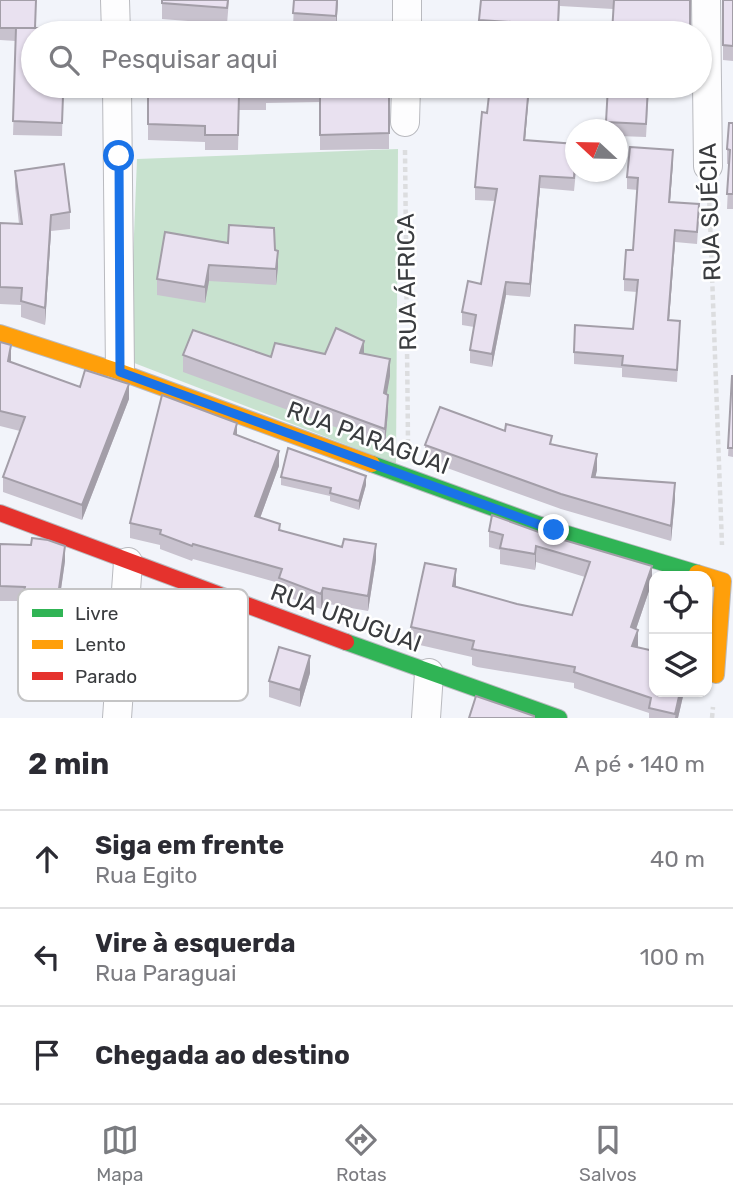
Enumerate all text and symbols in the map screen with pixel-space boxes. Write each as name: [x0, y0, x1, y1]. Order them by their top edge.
search box: [21, 21, 712, 98]
icon: search: [45, 41, 83, 79]
text: Pesquisar aqui: [101, 44, 278, 75]
north arrow: [565, 119, 628, 182]
route start: [103, 140, 134, 171]
street label: RUA SUÉCIA: [694, 142, 726, 282]
street label: RUA ÁFRICA: [392, 213, 422, 351]
street label: RUA PARAGUAI: [283, 396, 453, 480]
route end: [538, 514, 569, 545]
map controls: [649, 571, 712, 697]
button: locate: [649, 571, 712, 634]
street label: RUA URUGUAI: [267, 578, 425, 658]
legend: [18, 589, 248, 701]
text: Livre: [75, 602, 119, 625]
text: Lento: [75, 633, 126, 656]
button: layers: [649, 634, 712, 697]
text: Parado: [75, 665, 137, 688]
text: 2 min: [28, 746, 109, 782]
text: A pé · 140 m: [574, 750, 705, 778]
text: Siga em frente: [95, 830, 284, 861]
icon: ahead: [28, 840, 66, 878]
text: 40 m: [650, 845, 705, 873]
text: Rua Egito: [95, 861, 198, 889]
text: Vire à esquerda: [95, 928, 296, 959]
icon: left: [28, 938, 66, 976]
text: 100 m: [640, 943, 705, 971]
text: Rua Paraguai: [95, 959, 237, 987]
icon: arrive: [28, 1036, 66, 1074]
text: Chegada ao destino: [95, 1040, 350, 1071]
tab: Mapa: [96, 1121, 144, 1186]
tab: Rotas: [336, 1121, 387, 1186]
tab: Salvos: [579, 1121, 637, 1186]

